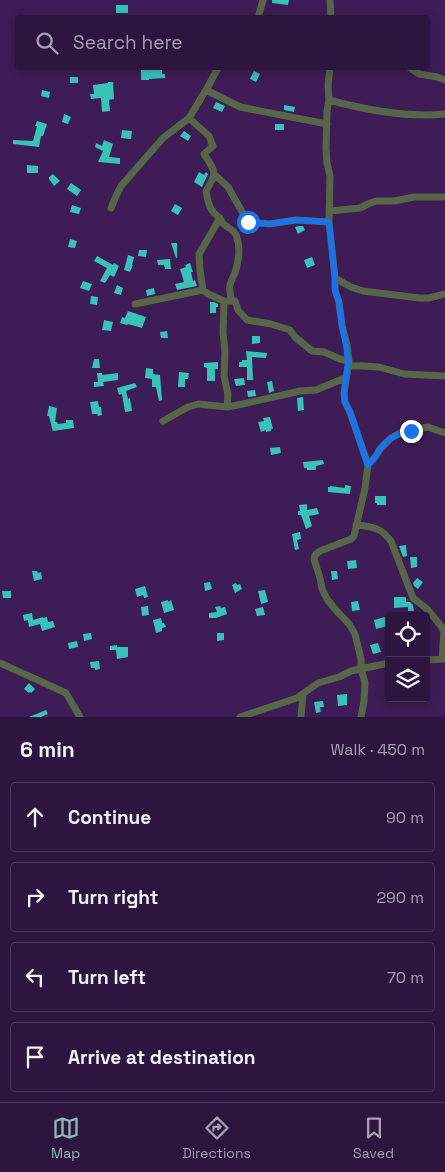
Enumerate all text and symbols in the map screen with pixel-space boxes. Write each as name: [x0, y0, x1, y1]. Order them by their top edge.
search box: [15, 15, 430, 70]
icon: search: [33, 29, 61, 57]
text: Search here: [73, 30, 183, 55]
route start: [237, 211, 260, 234]
route end: [400, 420, 423, 443]
map controls: [385, 612, 430, 702]
button: locate: [385, 612, 430, 657]
button: layers: [385, 657, 430, 702]
text: 6 min: [20, 736, 75, 763]
text: Walk · 450 m: [331, 739, 425, 760]
icon: ahead: [21, 803, 49, 831]
text: Continue: [68, 805, 151, 830]
text: 90 m: [386, 807, 424, 828]
icon: right: [21, 883, 49, 911]
text: Turn right: [68, 885, 158, 910]
text: 290 m: [376, 887, 424, 908]
icon: left: [21, 963, 49, 991]
text: Turn left: [68, 965, 146, 990]
text: 70 m: [387, 967, 424, 988]
icon: arrive: [21, 1043, 49, 1071]
text: Arrive at destination: [68, 1045, 256, 1070]
tab: Map: [51, 1114, 80, 1162]
tab: Directions: [182, 1114, 251, 1162]
tab: Saved: [353, 1114, 394, 1162]

